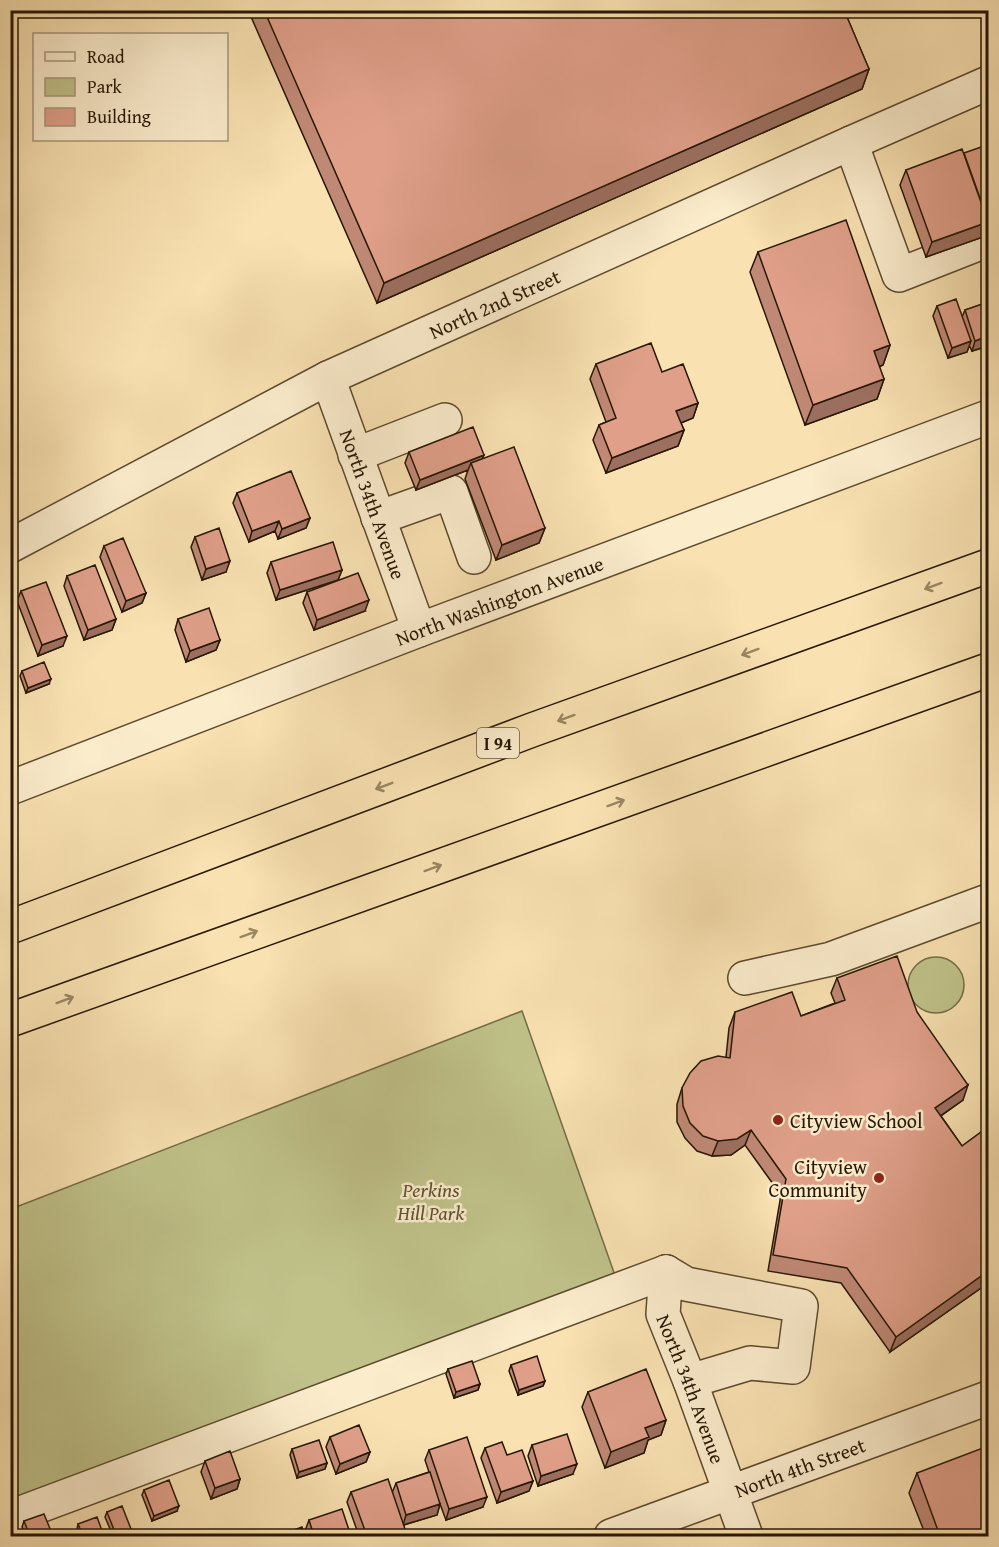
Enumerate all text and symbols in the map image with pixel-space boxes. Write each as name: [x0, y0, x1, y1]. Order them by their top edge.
legend: [33, 33, 228, 141]
text: Road: [87, 43, 125, 70]
text: Park: [87, 73, 123, 100]
text: Building: [87, 103, 151, 130]
street label: North 2nd Street: [424, 261, 565, 345]
street label: North 34th Avenue: [333, 425, 414, 583]
street label: North Washington Avenue: [391, 548, 607, 652]
one-way arrow: [925, 581, 943, 592]
one-way arrow: [741, 647, 760, 658]
one-way arrow: [557, 713, 576, 724]
road number: I 94: [477, 728, 519, 758]
one-way arrow: [375, 781, 393, 792]
one-way arrow: [606, 796, 625, 807]
one-way arrow: [423, 862, 441, 873]
one-way arrow: [239, 927, 258, 938]
one-way arrow: [56, 994, 74, 1005]
place label: Cityview School: [790, 1106, 923, 1135]
marker: Cityview School: [771, 1113, 785, 1127]
place label: Cityview Community: [769, 1152, 868, 1204]
marker: Cityview Community: [872, 1171, 886, 1185]
park label: Perkins Hill Park: [397, 1175, 465, 1227]
street label: North 34th Avenue: [650, 1310, 733, 1467]
street label: North 4th Street: [730, 1430, 869, 1504]

